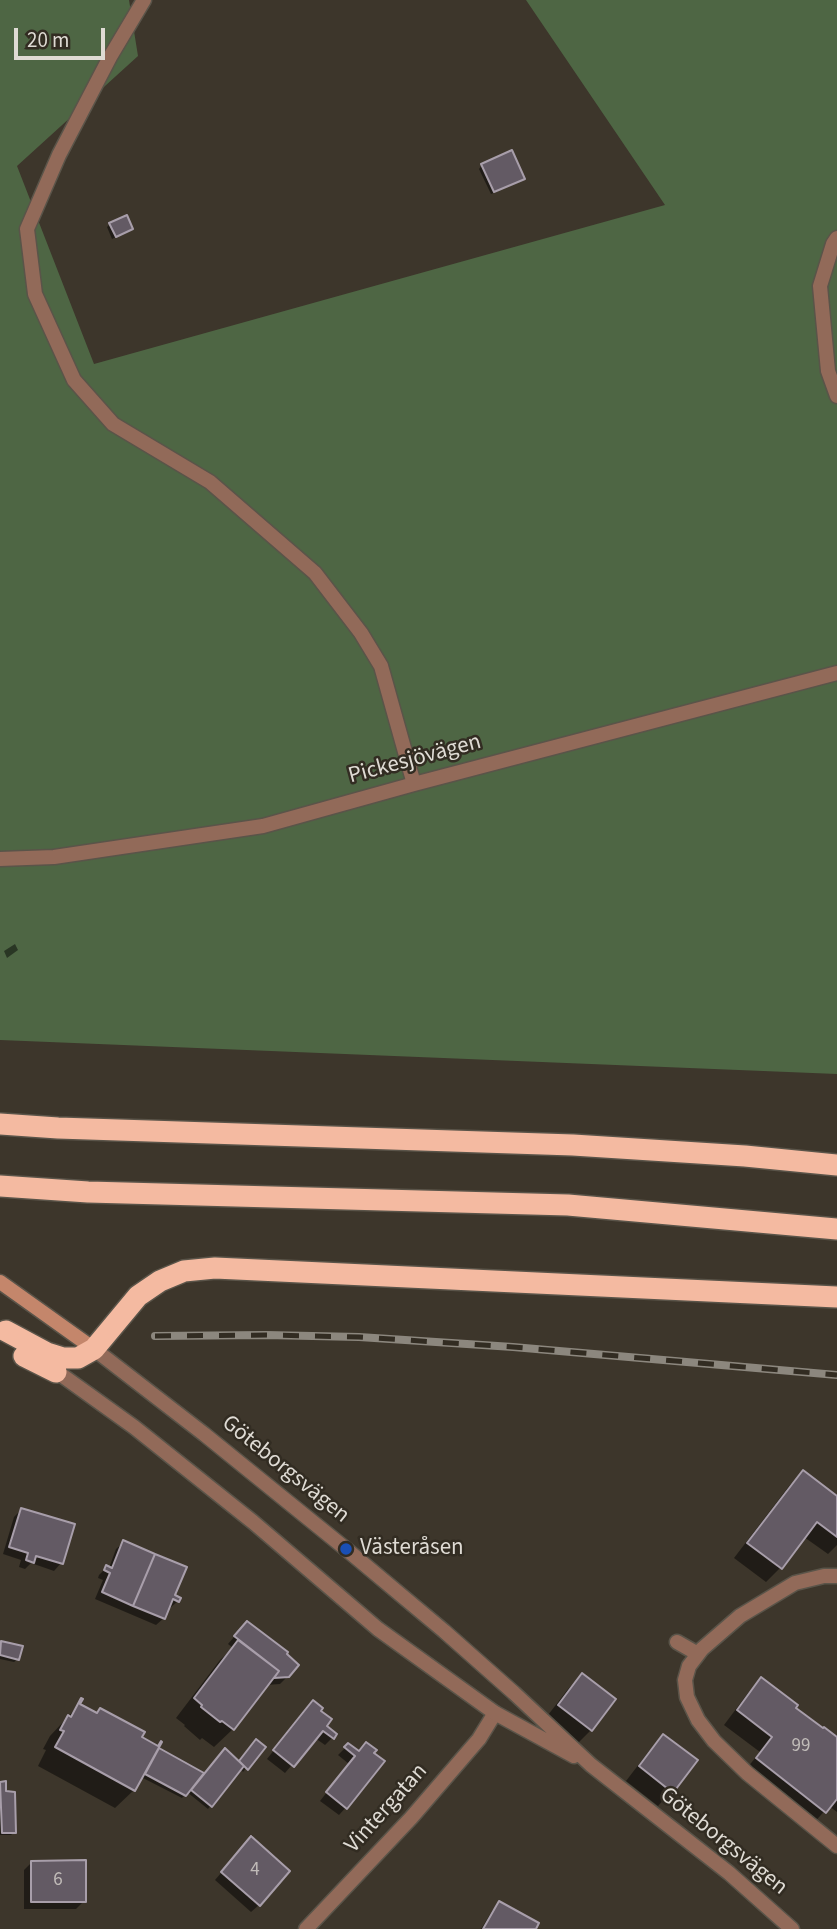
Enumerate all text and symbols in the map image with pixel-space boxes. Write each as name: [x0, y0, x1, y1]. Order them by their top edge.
scale bar: [18, 14, 108, 58]
text: 20 m: [27, 25, 69, 55]
street label: Pickesjövägen: [346, 729, 484, 791]
street label: Göteborgsvägen: [216, 1410, 354, 1530]
place label: Västeråsen: [360, 1535, 464, 1563]
marker: Västeråsen: [338, 1541, 354, 1557]
house number: 99: [792, 1736, 810, 1758]
street label: Vintergatan: [340, 1759, 434, 1859]
street label: Göteborgsvägen: [654, 1782, 792, 1902]
house number: 4: [250, 1860, 260, 1882]
house number: 6: [53, 1870, 63, 1892]

